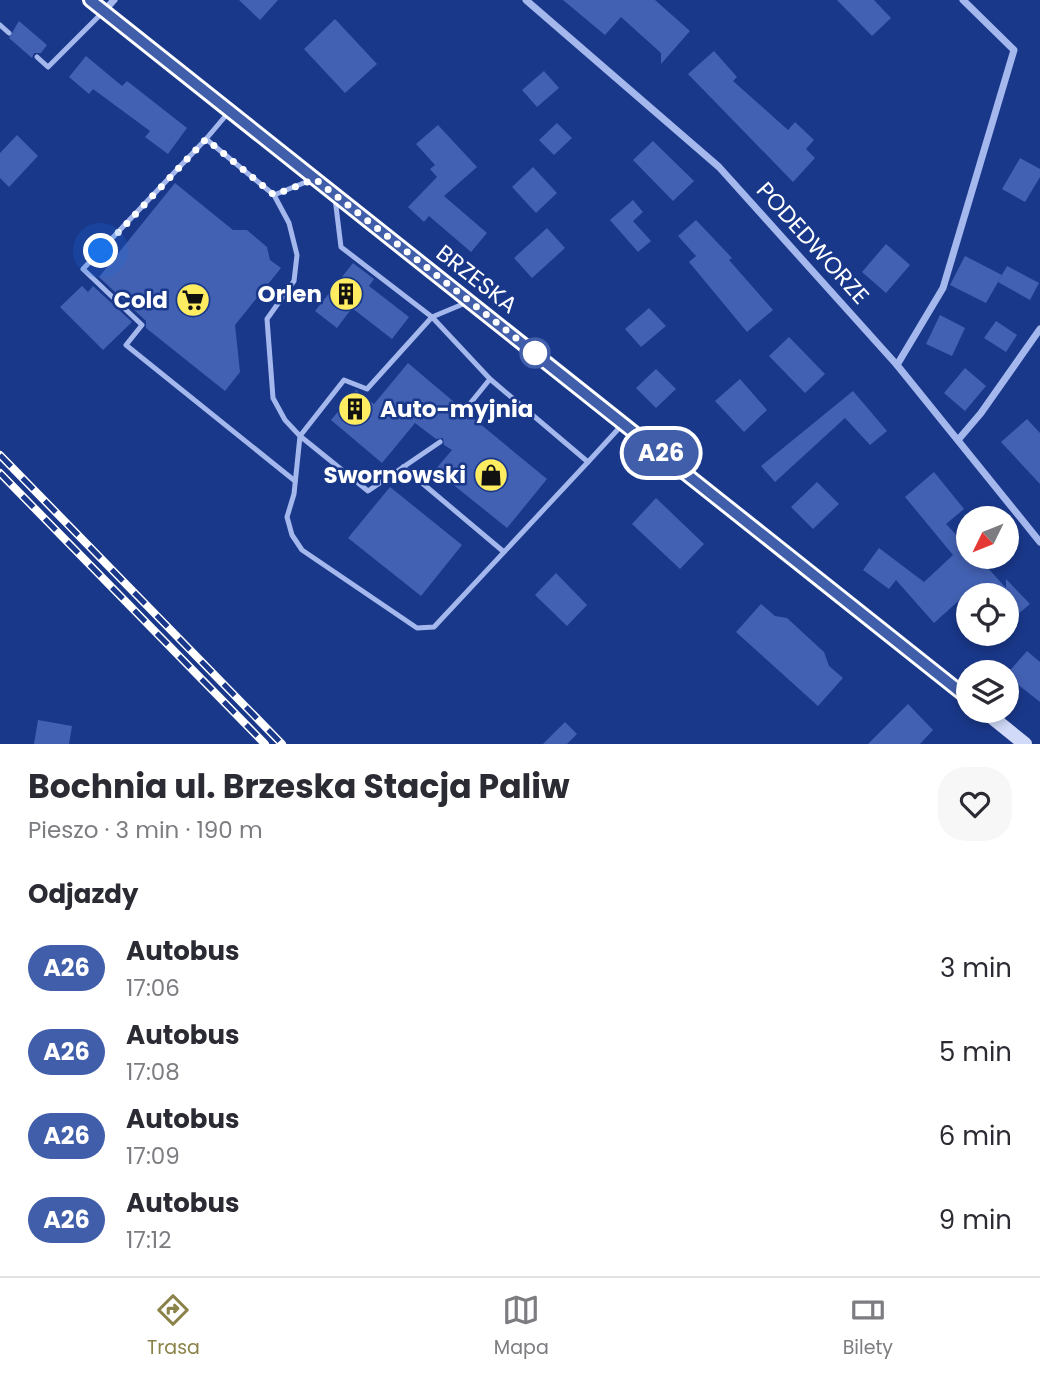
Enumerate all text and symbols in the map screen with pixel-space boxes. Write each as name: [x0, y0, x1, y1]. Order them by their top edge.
street label: PODEDWORZE: [749, 175, 877, 311]
your location: [83, 233, 118, 268]
street label: BRZESKA: [430, 237, 524, 321]
building icon: Orlen: [327, 275, 365, 313]
place label: Orlen: [258, 278, 322, 310]
supermarket icon: Cold: [174, 281, 212, 319]
place label: Cold: [113, 284, 168, 316]
unlabelled marker: [520, 338, 550, 368]
building icon: Auto-myjnia: [336, 390, 374, 428]
place label: Auto-myjnia: [380, 393, 533, 425]
line badge: A26: [621, 430, 701, 476]
text: A26: [638, 436, 684, 469]
shop icon: Swornowski: [472, 456, 510, 494]
place label: Swornowski: [324, 459, 466, 491]
north arrow: [956, 506, 1018, 569]
map controls: [956, 506, 1019, 723]
button: locate: [956, 583, 1019, 646]
button: layers: [956, 660, 1019, 723]
text: Bochnia ul. Brzeska Stacja Paliw: [28, 763, 570, 810]
button: heart: [938, 767, 1012, 841]
text: Pieszo · 3 min · 190 m: [28, 814, 263, 846]
text: Odjazdy: [28, 876, 138, 912]
text: Autobus: [126, 933, 240, 969]
text: 3 min: [940, 950, 1012, 986]
text: A26: [43, 951, 90, 984]
text: 17:06: [126, 972, 180, 1004]
text: Autobus: [126, 1017, 240, 1053]
text: 5 min: [939, 1034, 1012, 1070]
text: A26: [43, 1035, 90, 1068]
text: 17:08: [126, 1056, 180, 1088]
text: Autobus: [126, 1101, 240, 1137]
text: 6 min: [939, 1118, 1012, 1154]
text: A26: [43, 1119, 90, 1152]
text: 17:09: [126, 1140, 180, 1172]
text: Autobus: [126, 1185, 240, 1221]
text: 9 min: [939, 1202, 1012, 1238]
text: A26: [43, 1203, 90, 1236]
text: 17:12: [126, 1224, 171, 1256]
tab: Trasa: [147, 1291, 200, 1362]
tab: Mapa: [494, 1291, 549, 1362]
tab: Bilety: [843, 1291, 893, 1362]

